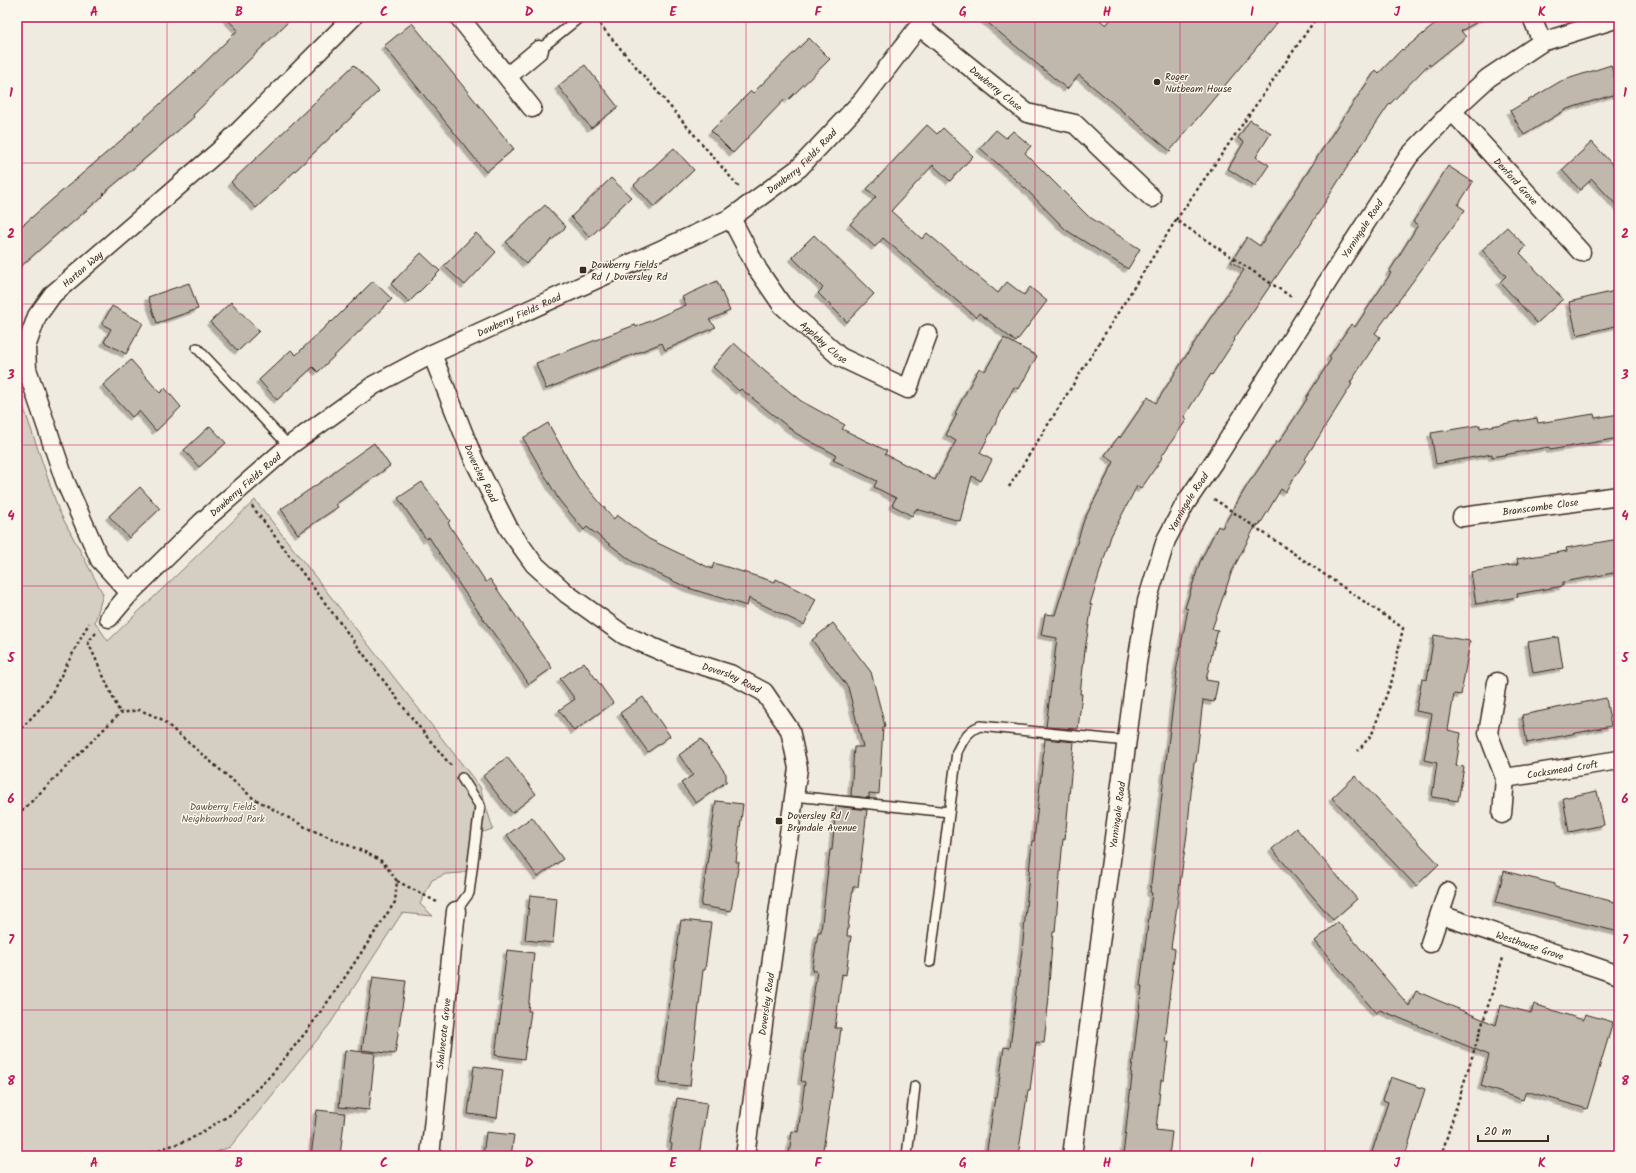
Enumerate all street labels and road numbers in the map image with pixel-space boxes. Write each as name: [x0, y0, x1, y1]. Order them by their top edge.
street label: Dawberry Close: [965, 62, 1026, 116]
street label: Dawberry Fields Road: [763, 125, 842, 198]
street label: Denford Grove: [1489, 154, 1542, 210]
street label: Yarningale Road: [1338, 196, 1388, 262]
street label: Harton Way: [59, 247, 107, 292]
street label: Dawberry Fields Road: [474, 289, 565, 342]
street label: Appleby Close: [796, 318, 850, 368]
street label: Doversley Road: [460, 442, 502, 506]
street label: Dawberry Fields Road: [206, 449, 286, 521]
street label: Yarningale Road: [1165, 469, 1214, 535]
street label: Branscombe Close: [1501, 494, 1580, 521]
street label: Doversley Road: [700, 659, 764, 698]
street label: Cocksmead Croft: [1526, 756, 1599, 783]
street label: Yarningale Road: [1106, 780, 1130, 850]
street label: Westhouse Grove: [1494, 927, 1566, 965]
street label: Doversley Road: [755, 971, 779, 1036]
street label: Shalnecote Grove: [432, 997, 456, 1070]

